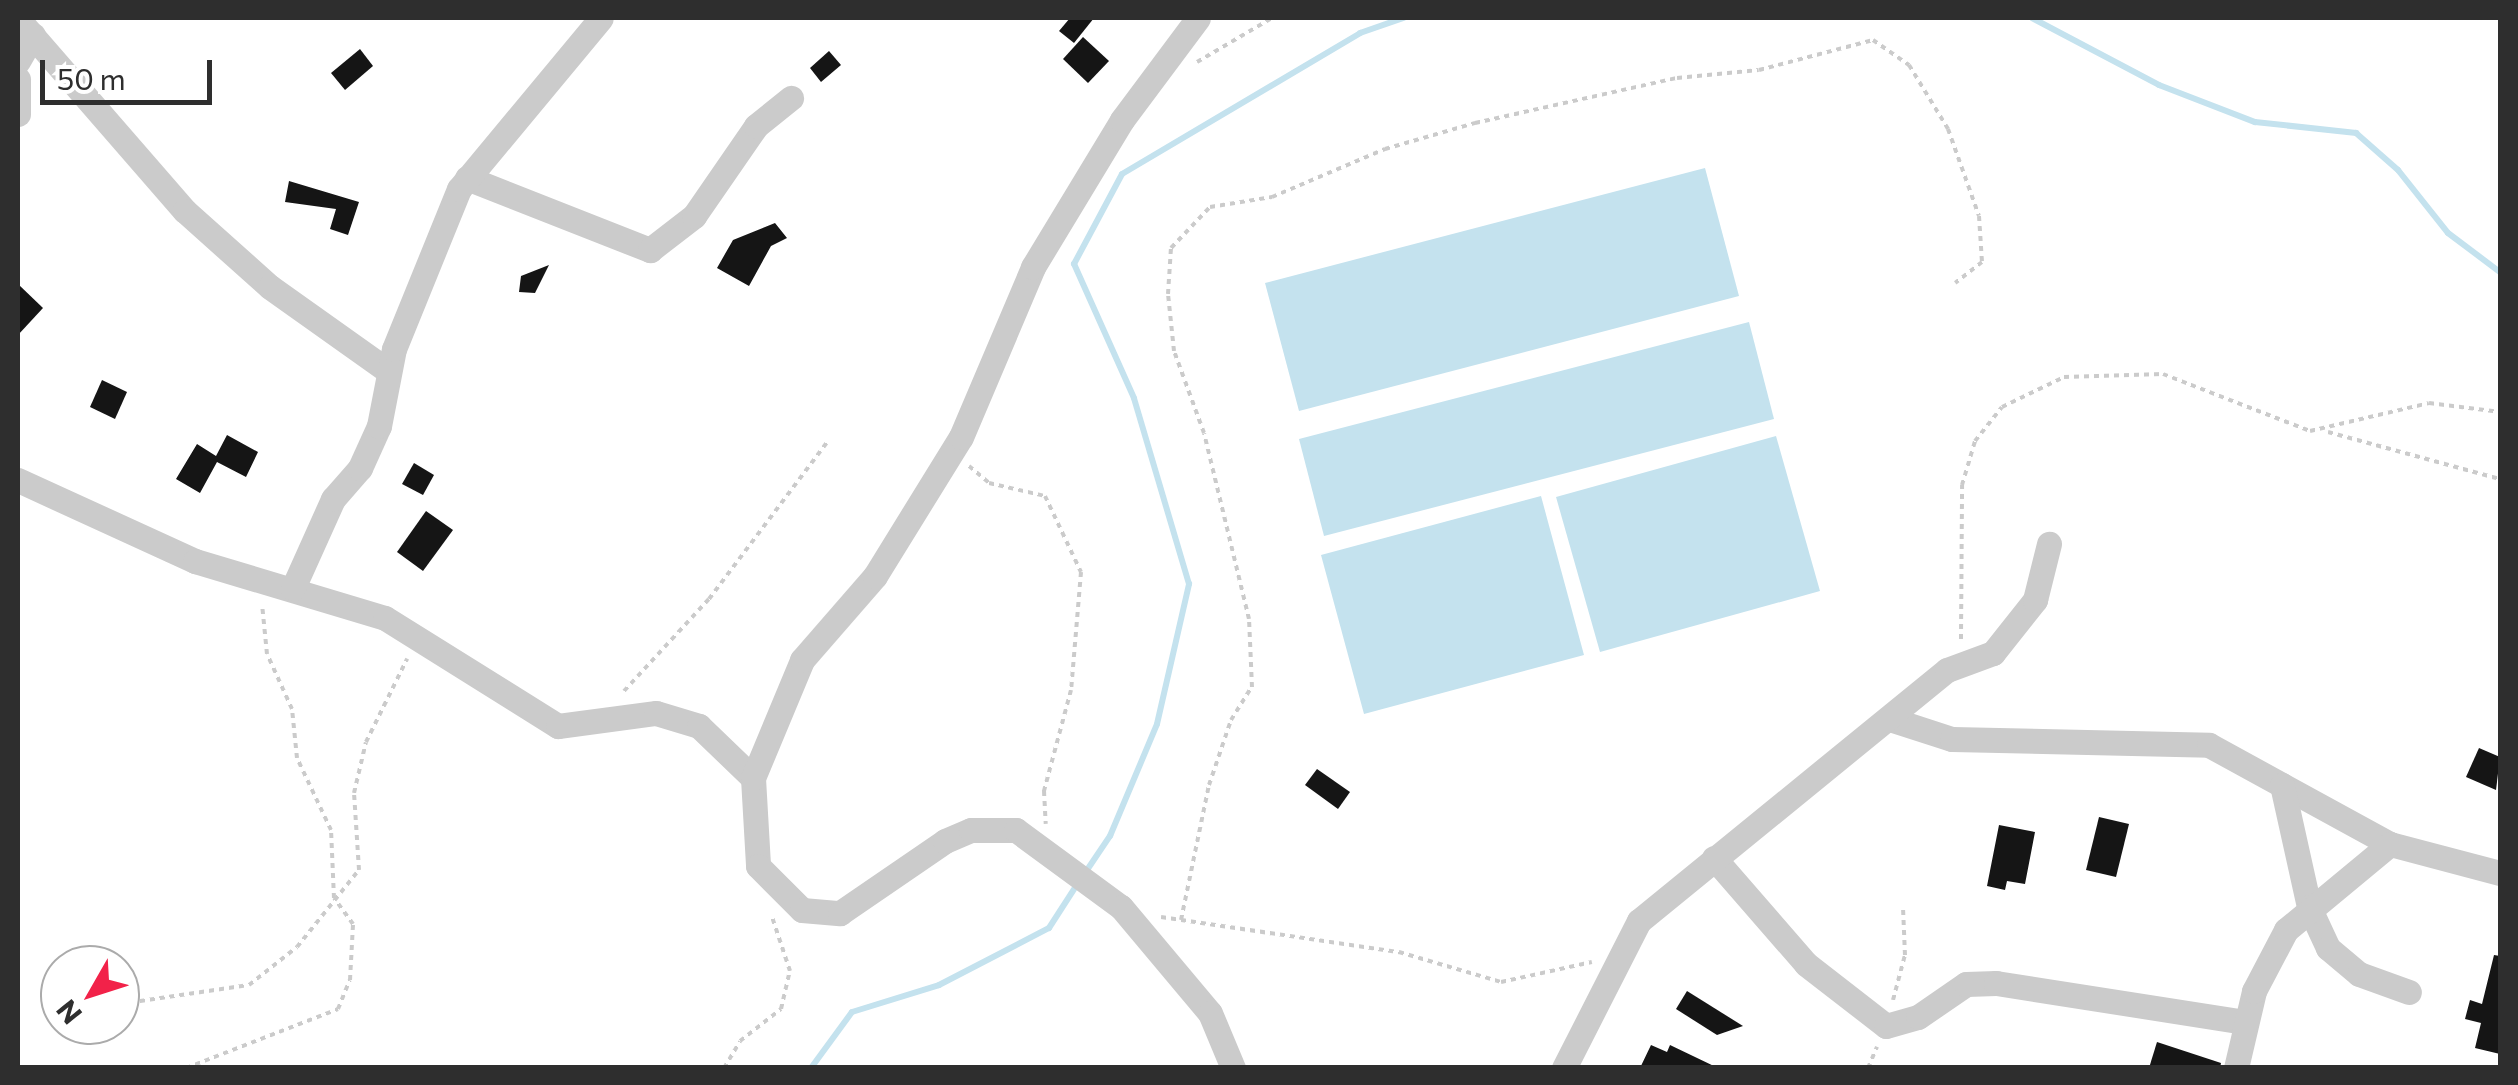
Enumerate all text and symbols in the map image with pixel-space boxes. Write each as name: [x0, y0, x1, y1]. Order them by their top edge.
scale bar: [45, 40, 218, 102]
text: 50 m: [57, 59, 126, 96]
north arrow: [40, 945, 140, 1045]
text: N: [48, 994, 88, 1031]

